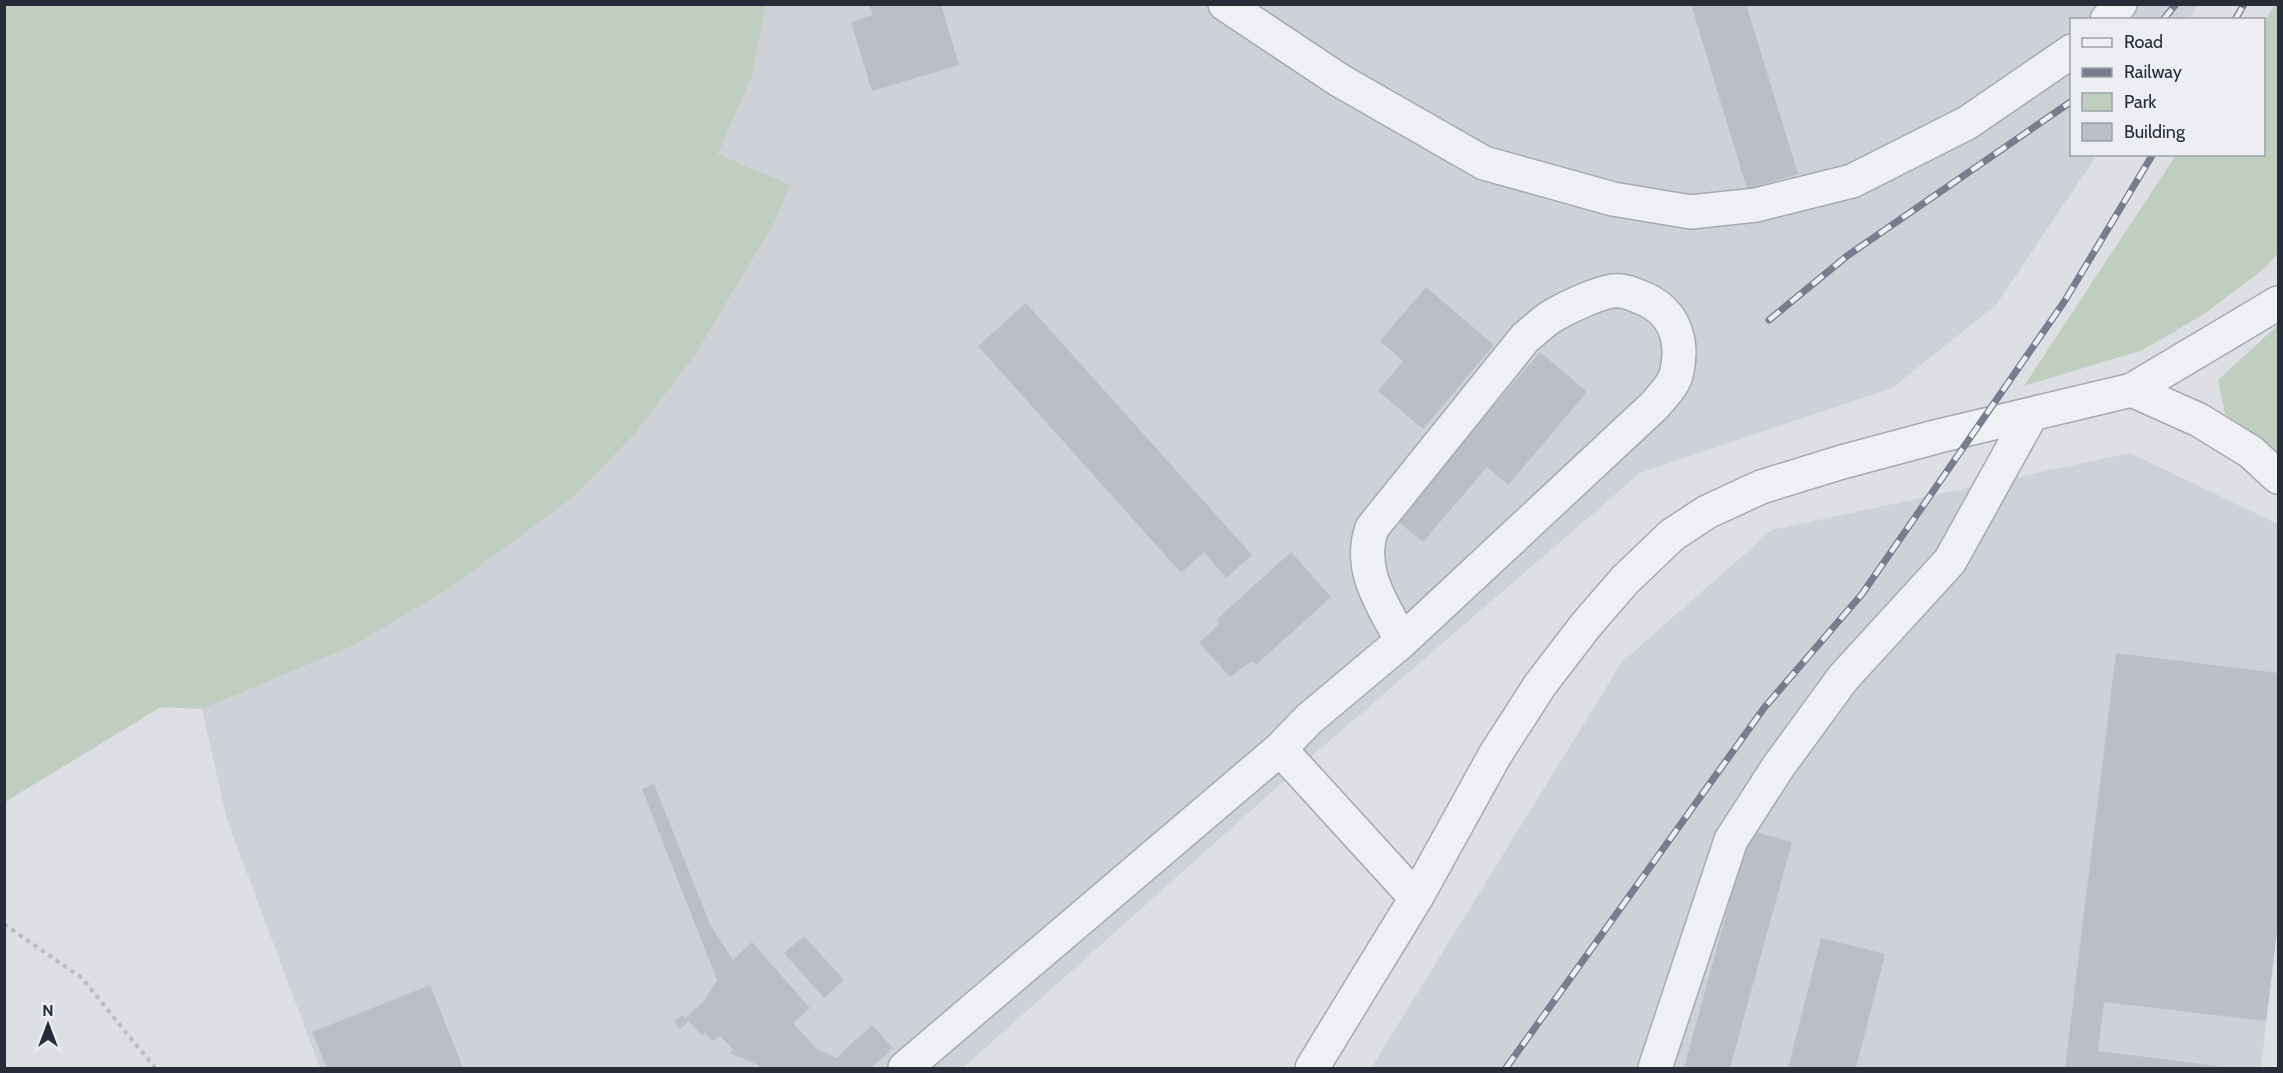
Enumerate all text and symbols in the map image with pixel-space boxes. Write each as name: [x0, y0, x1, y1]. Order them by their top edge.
legend: [2070, 18, 2265, 156]
text: Road: [2124, 31, 2163, 53]
text: Railway: [2124, 61, 2182, 83]
text: Park: [2124, 91, 2157, 113]
text: Building: [2124, 121, 2186, 143]
north arrow: [18, 995, 78, 1055]
text: N: [42, 1001, 54, 1020]

